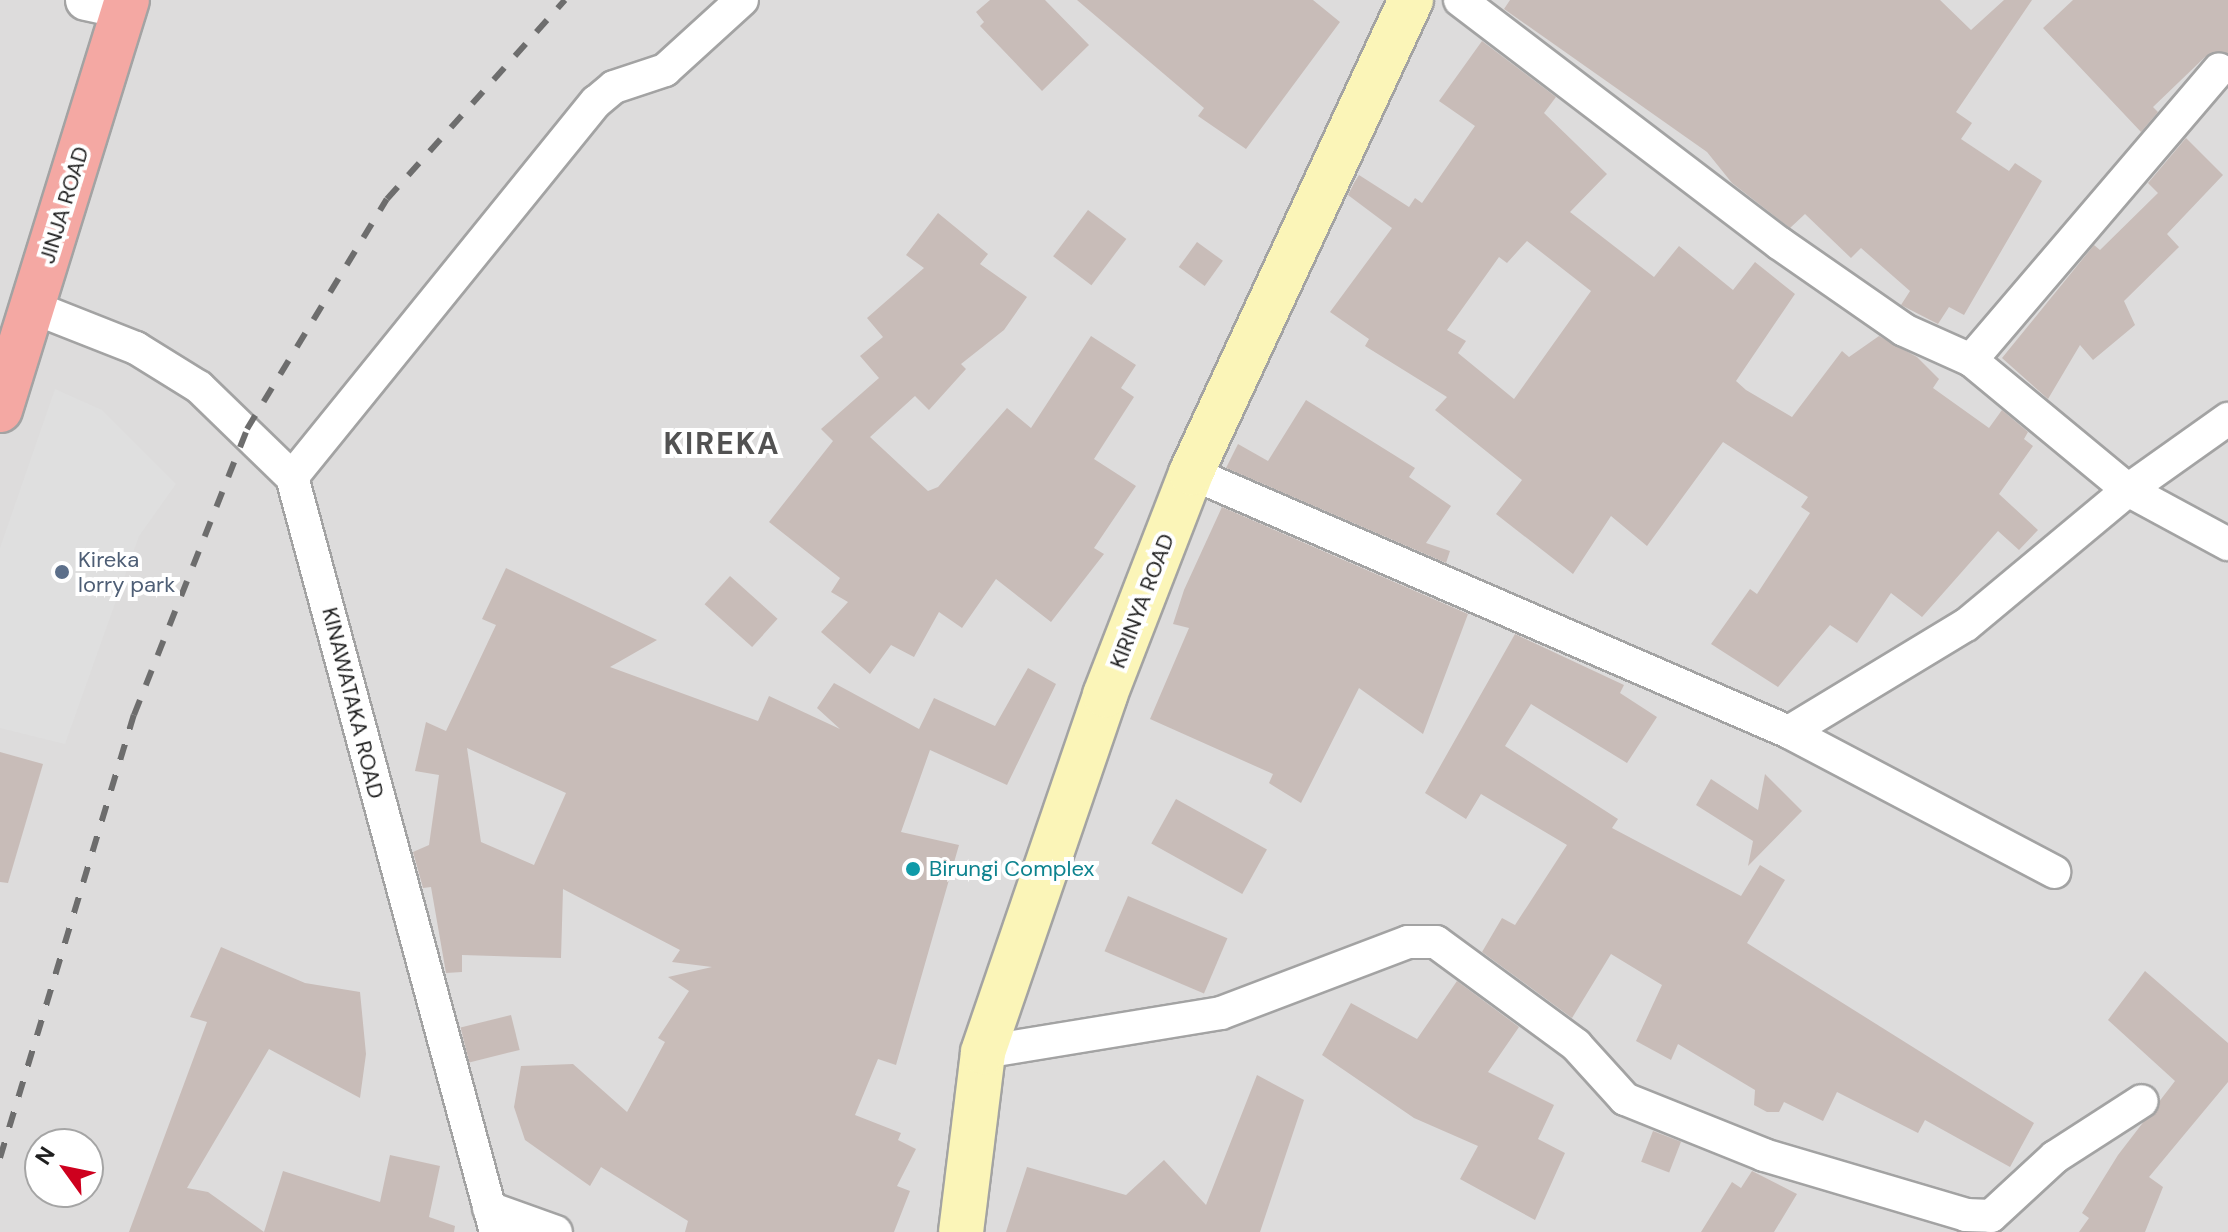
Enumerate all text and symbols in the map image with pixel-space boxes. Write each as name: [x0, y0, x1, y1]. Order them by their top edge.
street label: JINJA ROAD: [34, 143, 94, 267]
district label: KIREKA: [663, 426, 781, 462]
street label: KIRINYA ROAD: [1104, 530, 1180, 672]
place label: Kireka lorry park: [78, 546, 175, 598]
marker: Kireka lorry park: [53, 563, 71, 581]
street label: KINAWATAKA ROAD: [316, 605, 390, 801]
place label: Birungi Complex: [929, 856, 1094, 882]
marker: Birungi Complex: [904, 860, 922, 878]
north arrow: [24, 1128, 104, 1208]
text: N: [29, 1141, 62, 1170]

